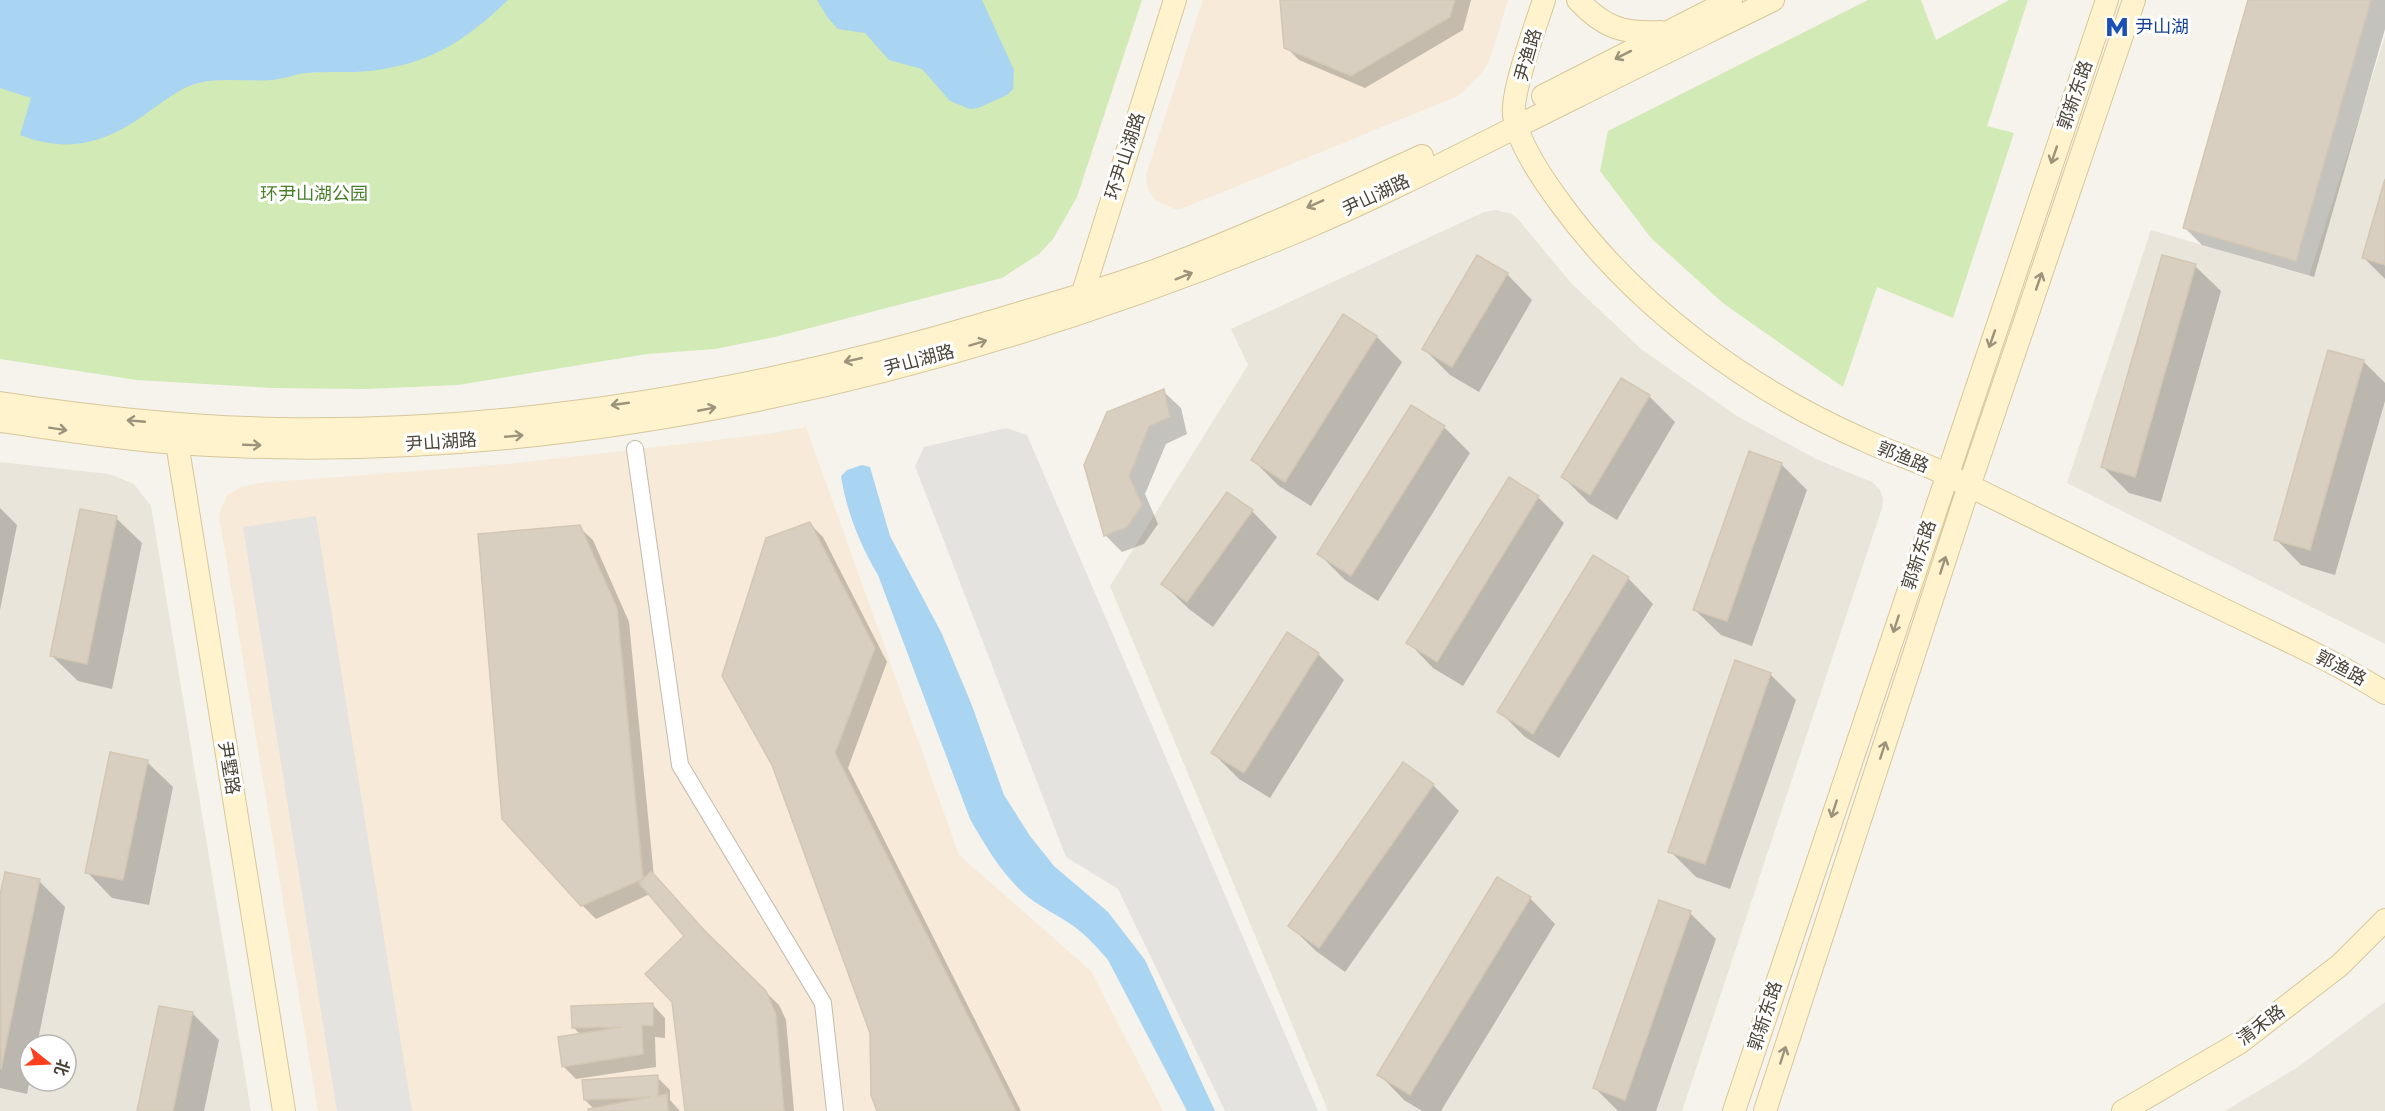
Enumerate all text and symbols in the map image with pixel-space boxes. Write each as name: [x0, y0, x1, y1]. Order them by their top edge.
metro station icon: 尹山湖: [2104, 14, 2130, 40]
place label: 尹山湖: [2135, 16, 2189, 38]
street label: 尹渔路: [1510, 26, 1546, 84]
one-way arrow: [1614, 50, 1632, 61]
street label: 郭新东路: [2053, 57, 2097, 133]
street label: 环尹山湖路: [1101, 110, 1149, 202]
one-way arrow: [2048, 145, 2059, 164]
street label: 尹山湖路: [1339, 170, 1413, 220]
park label: 环尹山湖公园: [260, 183, 368, 205]
one-way arrow: [1307, 199, 1325, 211]
one-way arrow: [1174, 270, 1192, 281]
one-way arrow: [2034, 272, 2045, 291]
one-way arrow: [1985, 329, 1996, 348]
one-way arrow: [968, 337, 987, 348]
street label: 尹山湖路: [881, 340, 957, 380]
one-way arrow: [843, 355, 862, 367]
one-way arrow: [611, 399, 630, 410]
one-way arrow: [697, 403, 717, 414]
one-way arrow: [126, 415, 146, 426]
one-way arrow: [47, 424, 67, 435]
street label: 尹山湖路: [404, 429, 478, 455]
one-way arrow: [504, 430, 524, 441]
street label: 郭渔路: [1874, 437, 1932, 477]
one-way arrow: [242, 439, 262, 451]
street label: 郭新东路: [1897, 517, 1941, 593]
one-way arrow: [1938, 556, 1949, 575]
one-way arrow: [1890, 614, 1901, 633]
street label: 郭渔路: [2312, 646, 2370, 690]
street label: 尹墅路: [214, 740, 244, 796]
one-way arrow: [1878, 741, 1889, 760]
one-way arrow: [1828, 799, 1839, 818]
street label: 郭新东路: [1743, 978, 1787, 1054]
street label: 清禾路: [2233, 1000, 2289, 1050]
north arrow: [18, 1033, 78, 1093]
one-way arrow: [1778, 1046, 1789, 1065]
text: 北: [50, 1057, 73, 1078]

